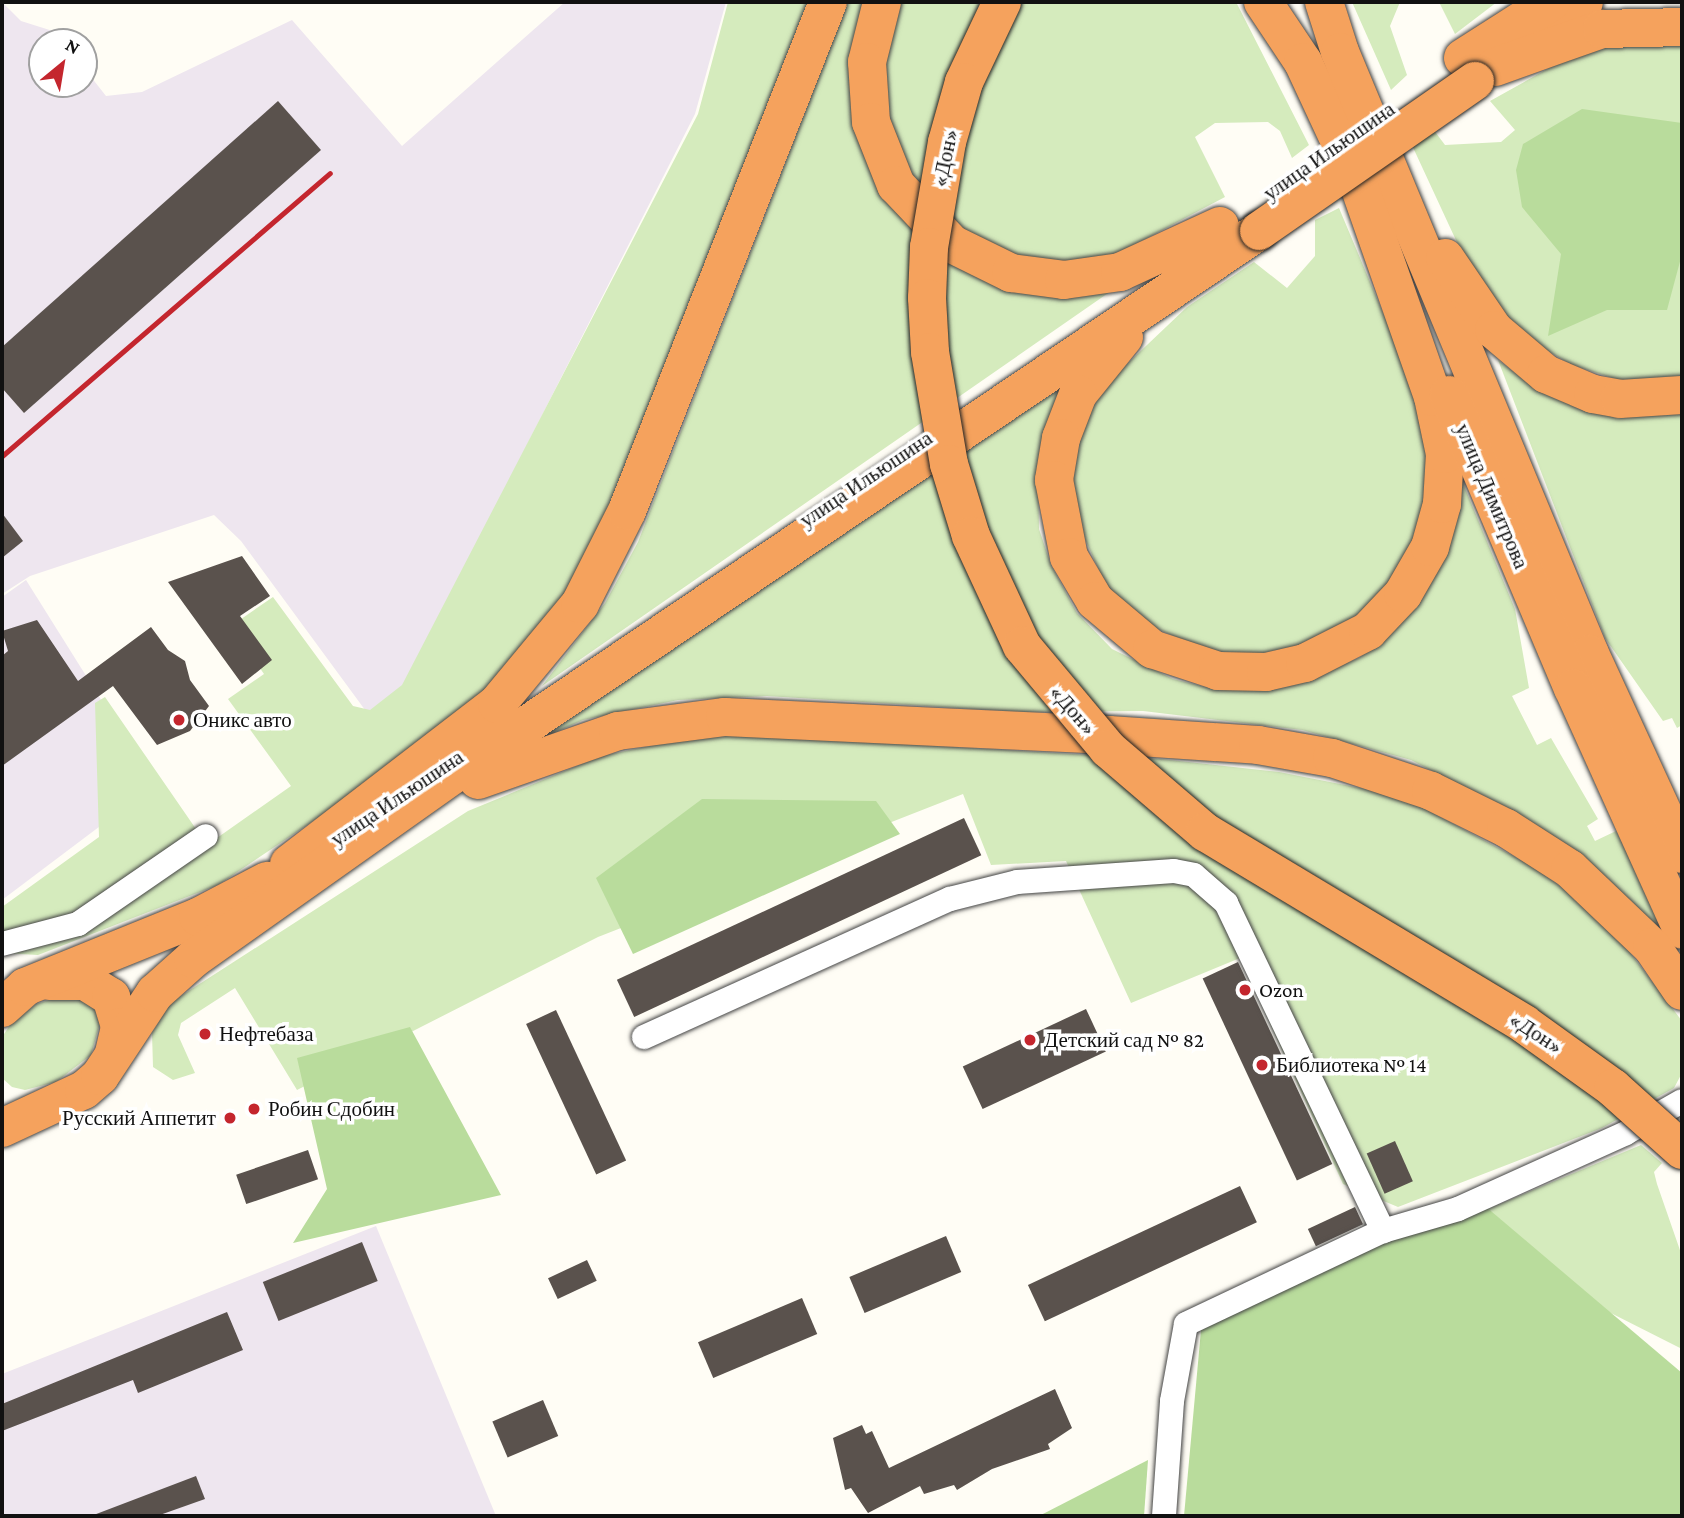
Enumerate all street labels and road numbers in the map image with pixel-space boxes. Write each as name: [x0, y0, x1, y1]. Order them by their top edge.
street label: улица Ильюшина: [1258, 96, 1400, 206]
street label: «Дон»: [927, 127, 963, 189]
street label: улица Димитрова: [1450, 420, 1534, 572]
street label: улица Ильюшина: [795, 425, 937, 533]
street label: «Дон»: [1044, 680, 1102, 740]
street label: улица Ильюшина: [326, 744, 468, 852]
street label: «Дон»: [1504, 1006, 1568, 1060]

